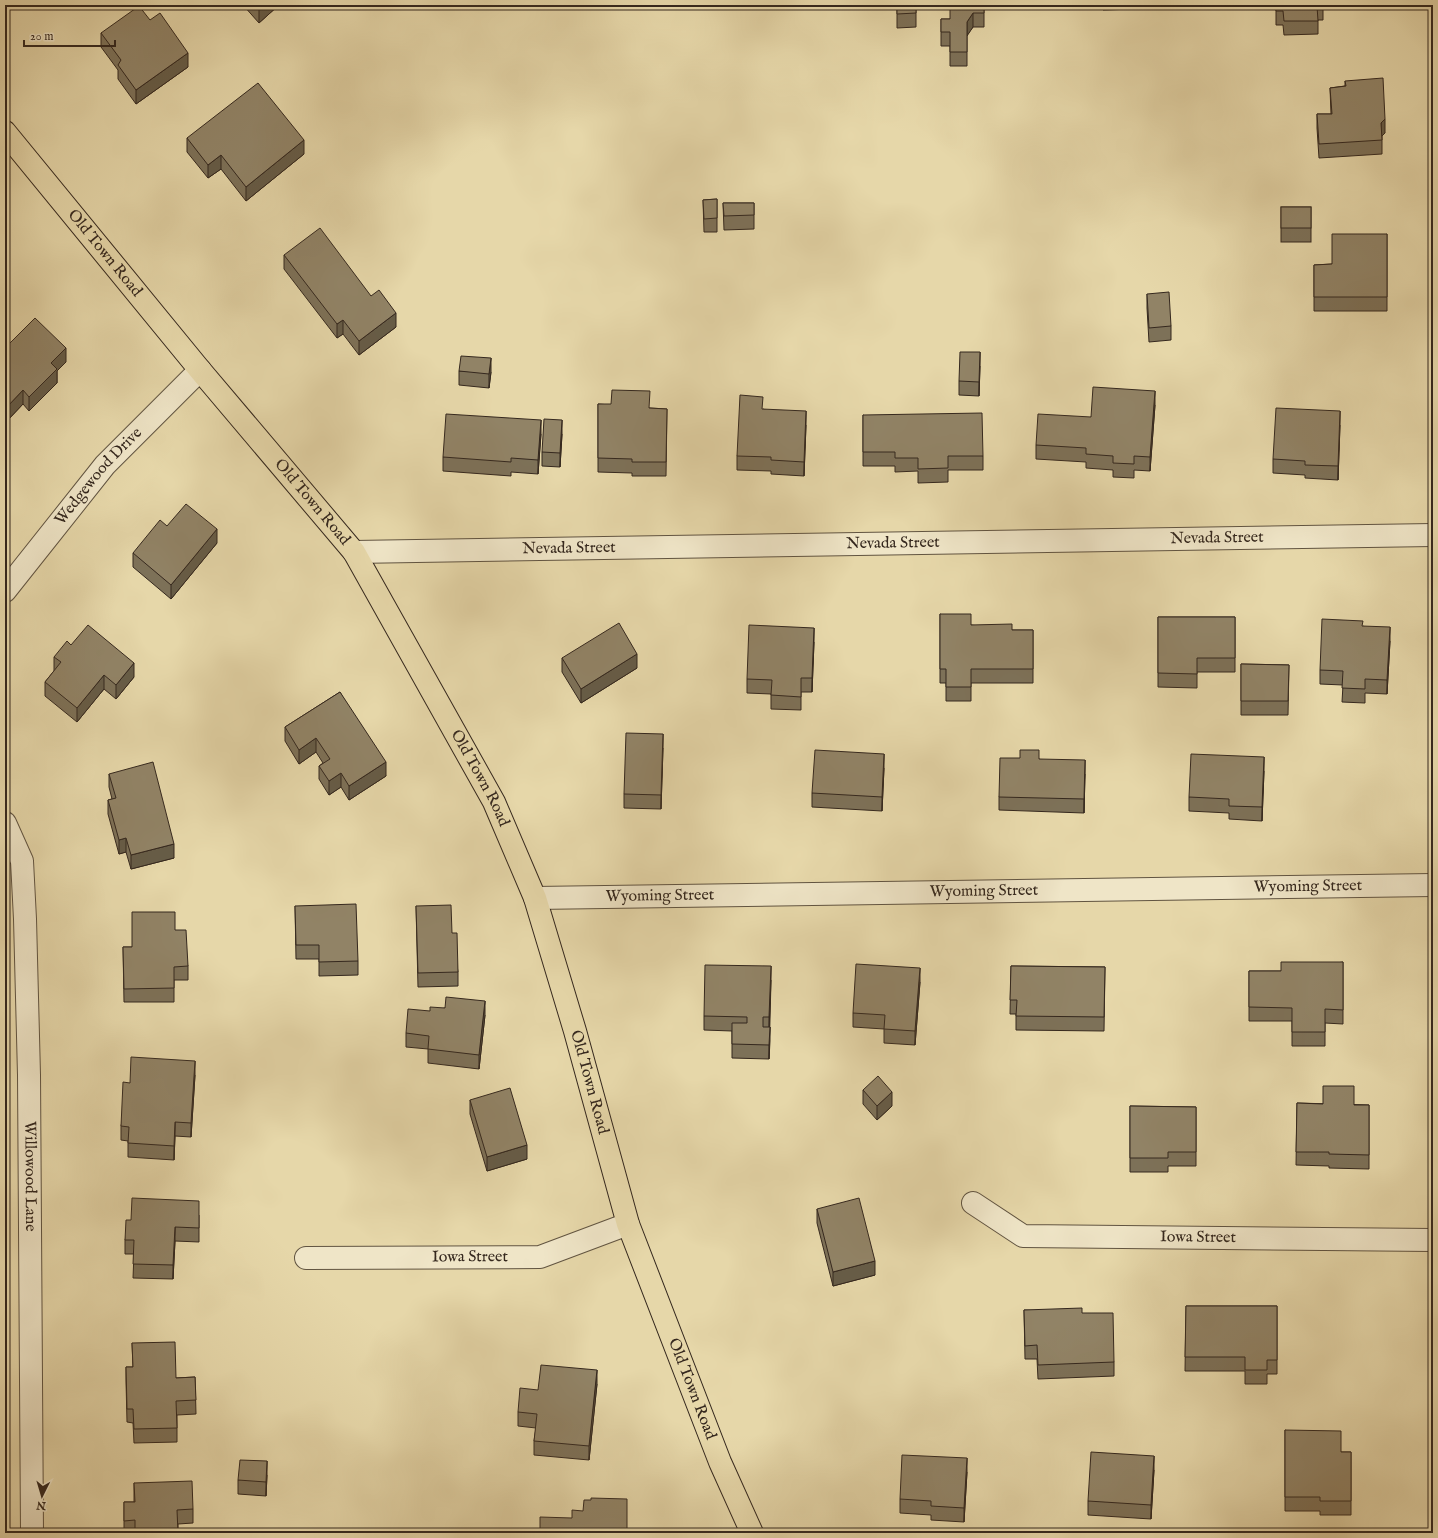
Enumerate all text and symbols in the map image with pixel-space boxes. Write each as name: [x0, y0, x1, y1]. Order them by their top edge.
scale bar: [24, 22, 115, 48]
text: 20 m: [30, 29, 53, 44]
street label: Old Town Road: [63, 206, 146, 302]
street label: Wedgewood Drive: [51, 423, 147, 530]
street label: Old Town Road: [270, 455, 354, 550]
street label: Nevada Street: [1170, 528, 1264, 549]
street label: Nevada Street: [846, 533, 940, 554]
street label: Nevada Street: [522, 538, 616, 559]
street label: Old Town Road: [446, 726, 514, 830]
street label: Wyoming Street: [1254, 876, 1363, 898]
street label: Wyoming Street: [930, 881, 1039, 902]
street label: Wyoming Street: [606, 885, 715, 907]
street label: Old Town Road: [565, 1028, 613, 1137]
street label: Willowood Lane: [19, 1121, 40, 1232]
street label: Iowa Street: [1160, 1227, 1237, 1248]
street label: Iowa Street: [432, 1247, 508, 1267]
street label: Old Town Road: [663, 1336, 721, 1443]
north arrow: [22, 1476, 62, 1516]
text: N: [35, 1498, 48, 1512]

